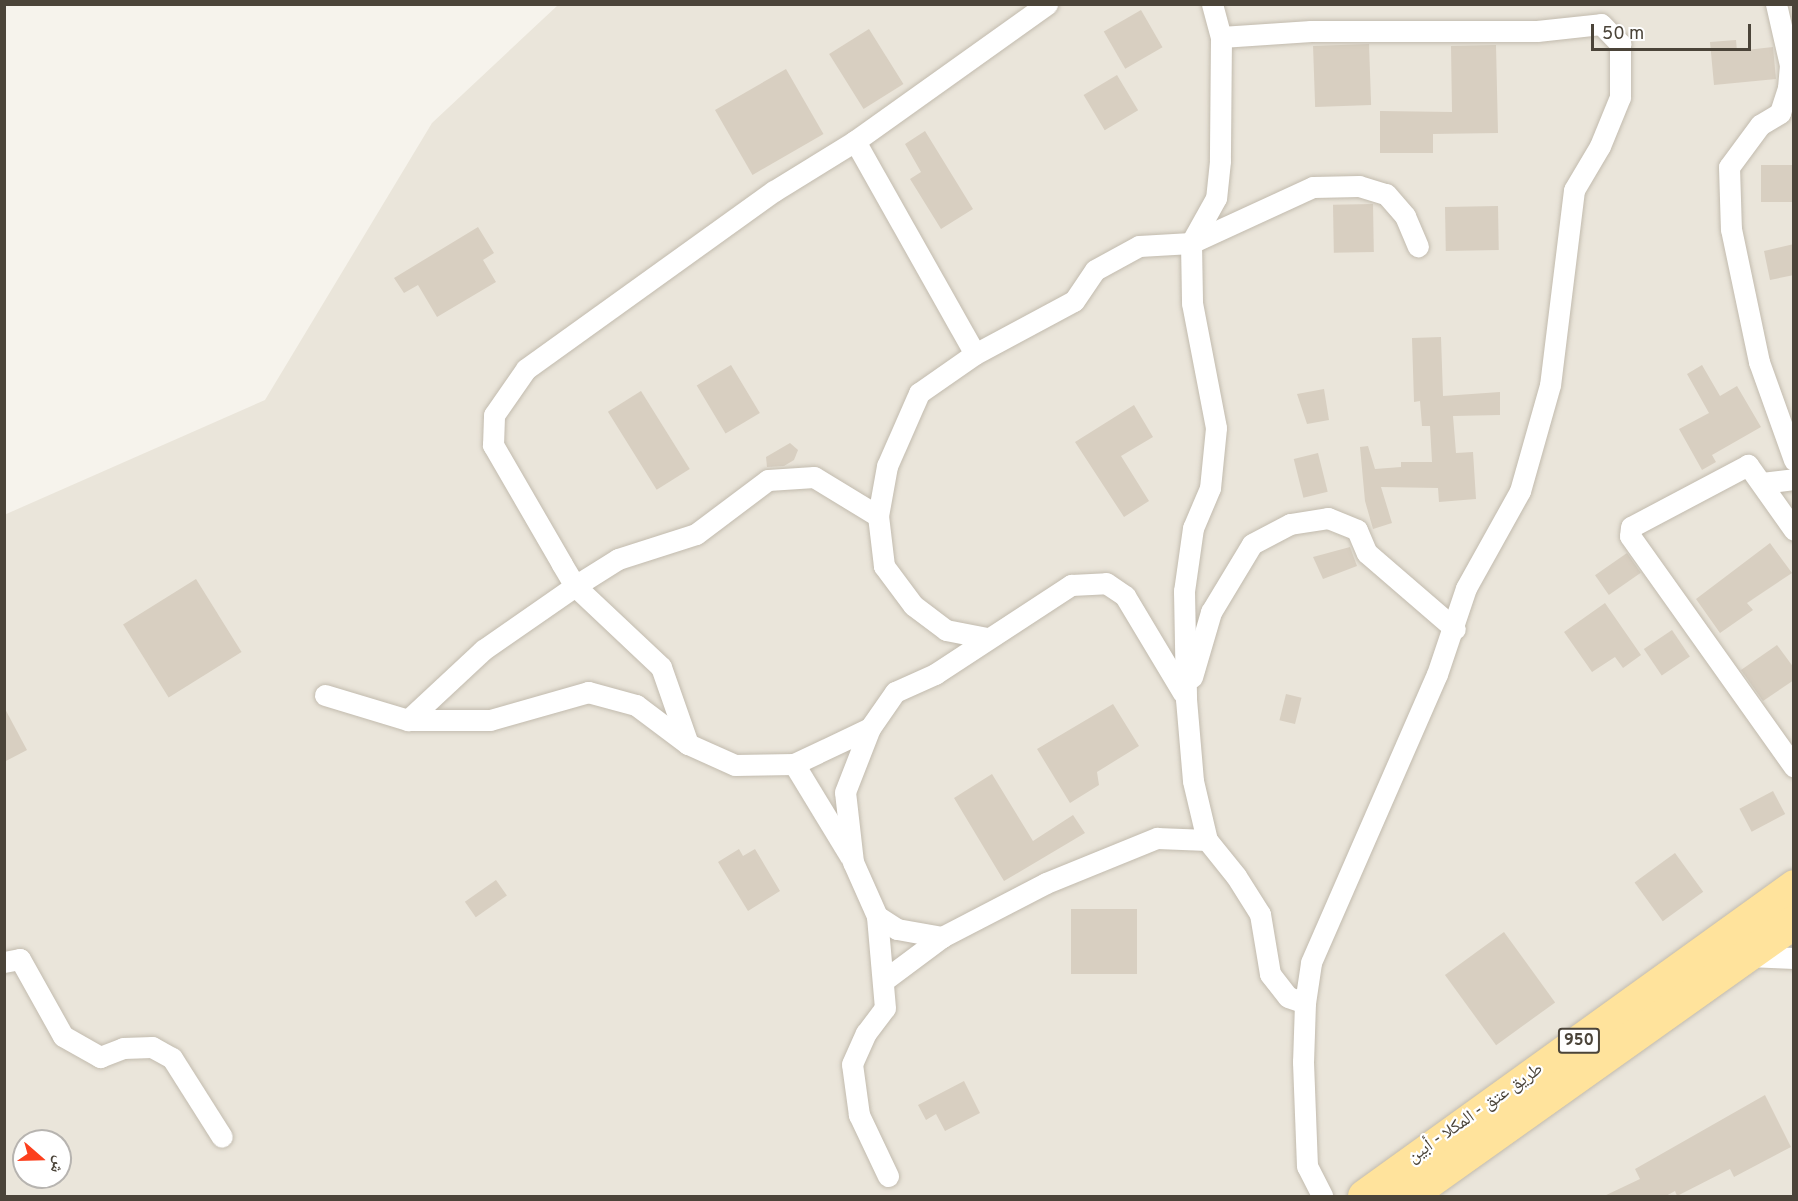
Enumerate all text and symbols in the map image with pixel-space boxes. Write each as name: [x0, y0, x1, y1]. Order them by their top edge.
scale bar: [1594, 12, 1754, 50]
text: 50 m: [1602, 23, 1644, 46]
road number: 950: [1556, 1028, 1602, 1054]
street label: طريق عتق - المكلا - أبين: [1404, 1059, 1548, 1169]
north arrow: [12, 1129, 72, 1189]
text: ش: [45, 1153, 69, 1176]

